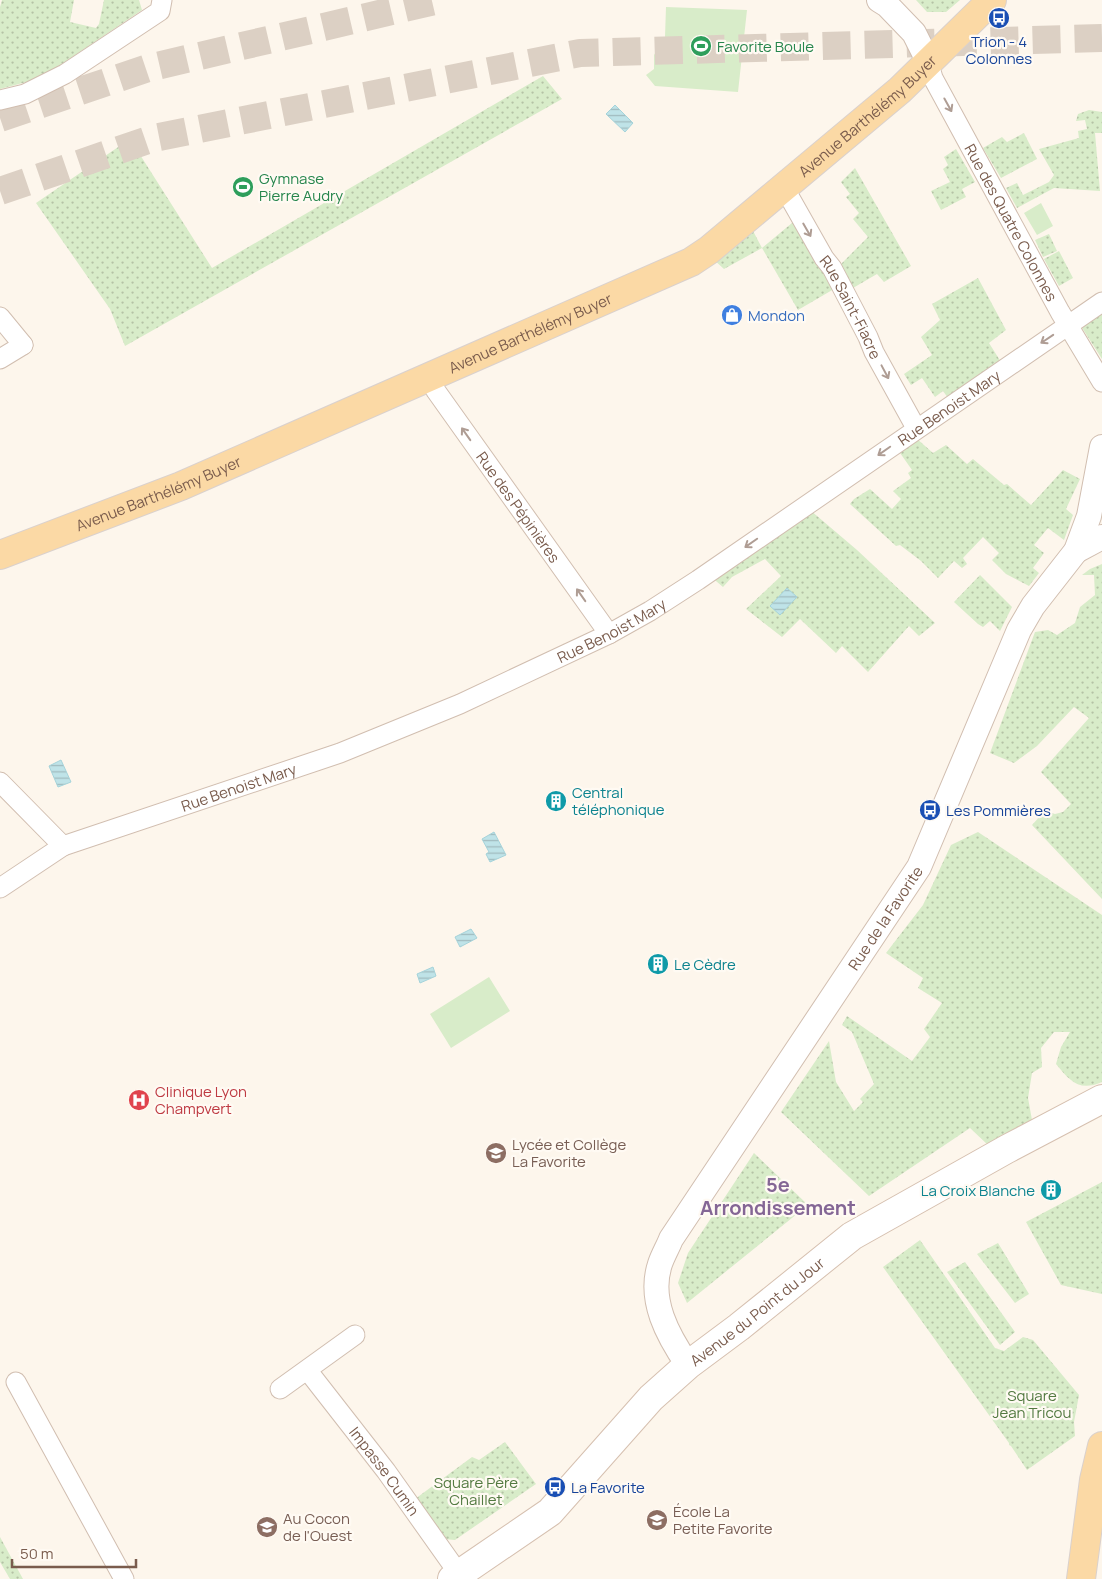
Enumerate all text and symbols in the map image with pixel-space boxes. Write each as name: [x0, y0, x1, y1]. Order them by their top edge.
bus stop icon: Trion - 4 Colonnes: [987, 6, 1011, 30]
place label: Trion - 4 Colonnes: [966, 31, 1032, 69]
sports icon: Favorite Boule: [689, 34, 713, 58]
place label: Favorite Boule: [717, 36, 814, 57]
street label: Avenue Barthélémy Buyer: [794, 49, 941, 181]
one-way arrow: [943, 98, 953, 113]
street label: Rue des Quatre Colonnes: [960, 140, 1063, 305]
place label: Gymnase Pierre Audry: [259, 168, 343, 206]
sports icon: Gymnase Pierre Audry: [231, 175, 255, 199]
one-way arrow: [803, 222, 813, 236]
street label: Rue Saint-Fiacre: [815, 251, 886, 363]
street label: Avenue Barthélémy Buyer: [445, 287, 616, 378]
shop icon: Mondon: [720, 303, 744, 327]
place label: Mondon: [748, 305, 805, 326]
one-way arrow: [1040, 334, 1054, 344]
one-way arrow: [881, 364, 890, 379]
street label: Rue Benoist Mary: [893, 365, 1004, 450]
one-way arrow: [461, 427, 471, 441]
one-way arrow: [878, 446, 892, 456]
street label: Rue des Pépinières: [472, 447, 565, 567]
street label: Avenue Barthélémy Buyer: [73, 450, 245, 536]
one-way arrow: [744, 538, 758, 548]
one-way arrow: [576, 588, 586, 602]
street label: Rue Benoist Mary: [554, 593, 670, 667]
street label: Rue Benoist Mary: [178, 758, 299, 816]
place label: Central téléphonique: [572, 782, 665, 820]
building icon: Central téléphonique: [544, 789, 568, 813]
bus stop icon: Les Pommières: [918, 798, 942, 822]
place label: Les Pommières: [946, 800, 1051, 821]
street label: Rue de la Favorite: [843, 862, 927, 974]
building icon: Le Cèdre: [646, 952, 670, 976]
place label: Le Cèdre: [674, 954, 736, 975]
place label: Clinique Lyon Champvert: [155, 1081, 247, 1119]
hospital icon: Clinique Lyon Champvert: [127, 1088, 151, 1112]
place label: Lycée et Collège La Favorite: [512, 1134, 626, 1172]
school or university icon: Lycée et Collège La Favorite: [484, 1141, 508, 1165]
district label: 5e Arrondissement: [700, 1171, 856, 1221]
building icon: La Croix Blanche: [1039, 1178, 1063, 1202]
place label: La Croix Blanche: [921, 1180, 1035, 1201]
street label: Avenue du Point du Jour: [685, 1252, 829, 1371]
park label: Square Jean Tricou: [993, 1385, 1071, 1423]
street label: Impasse Cumin: [345, 1422, 425, 1520]
park label: Square Père Chaillet: [434, 1472, 518, 1510]
bus stop icon: La Favorite: [543, 1475, 567, 1499]
place label: La Favorite: [571, 1477, 645, 1498]
place label: École La Petite Favorite: [673, 1501, 773, 1539]
place label: Au Cocon de l'Ouest: [283, 1508, 352, 1546]
school or university icon: École La Petite Favorite: [645, 1508, 669, 1532]
school or university icon: Au Cocon de l'Ouest: [255, 1515, 279, 1539]
scale bar: [12, 1536, 136, 1568]
text: 50 m: [20, 1543, 54, 1564]

